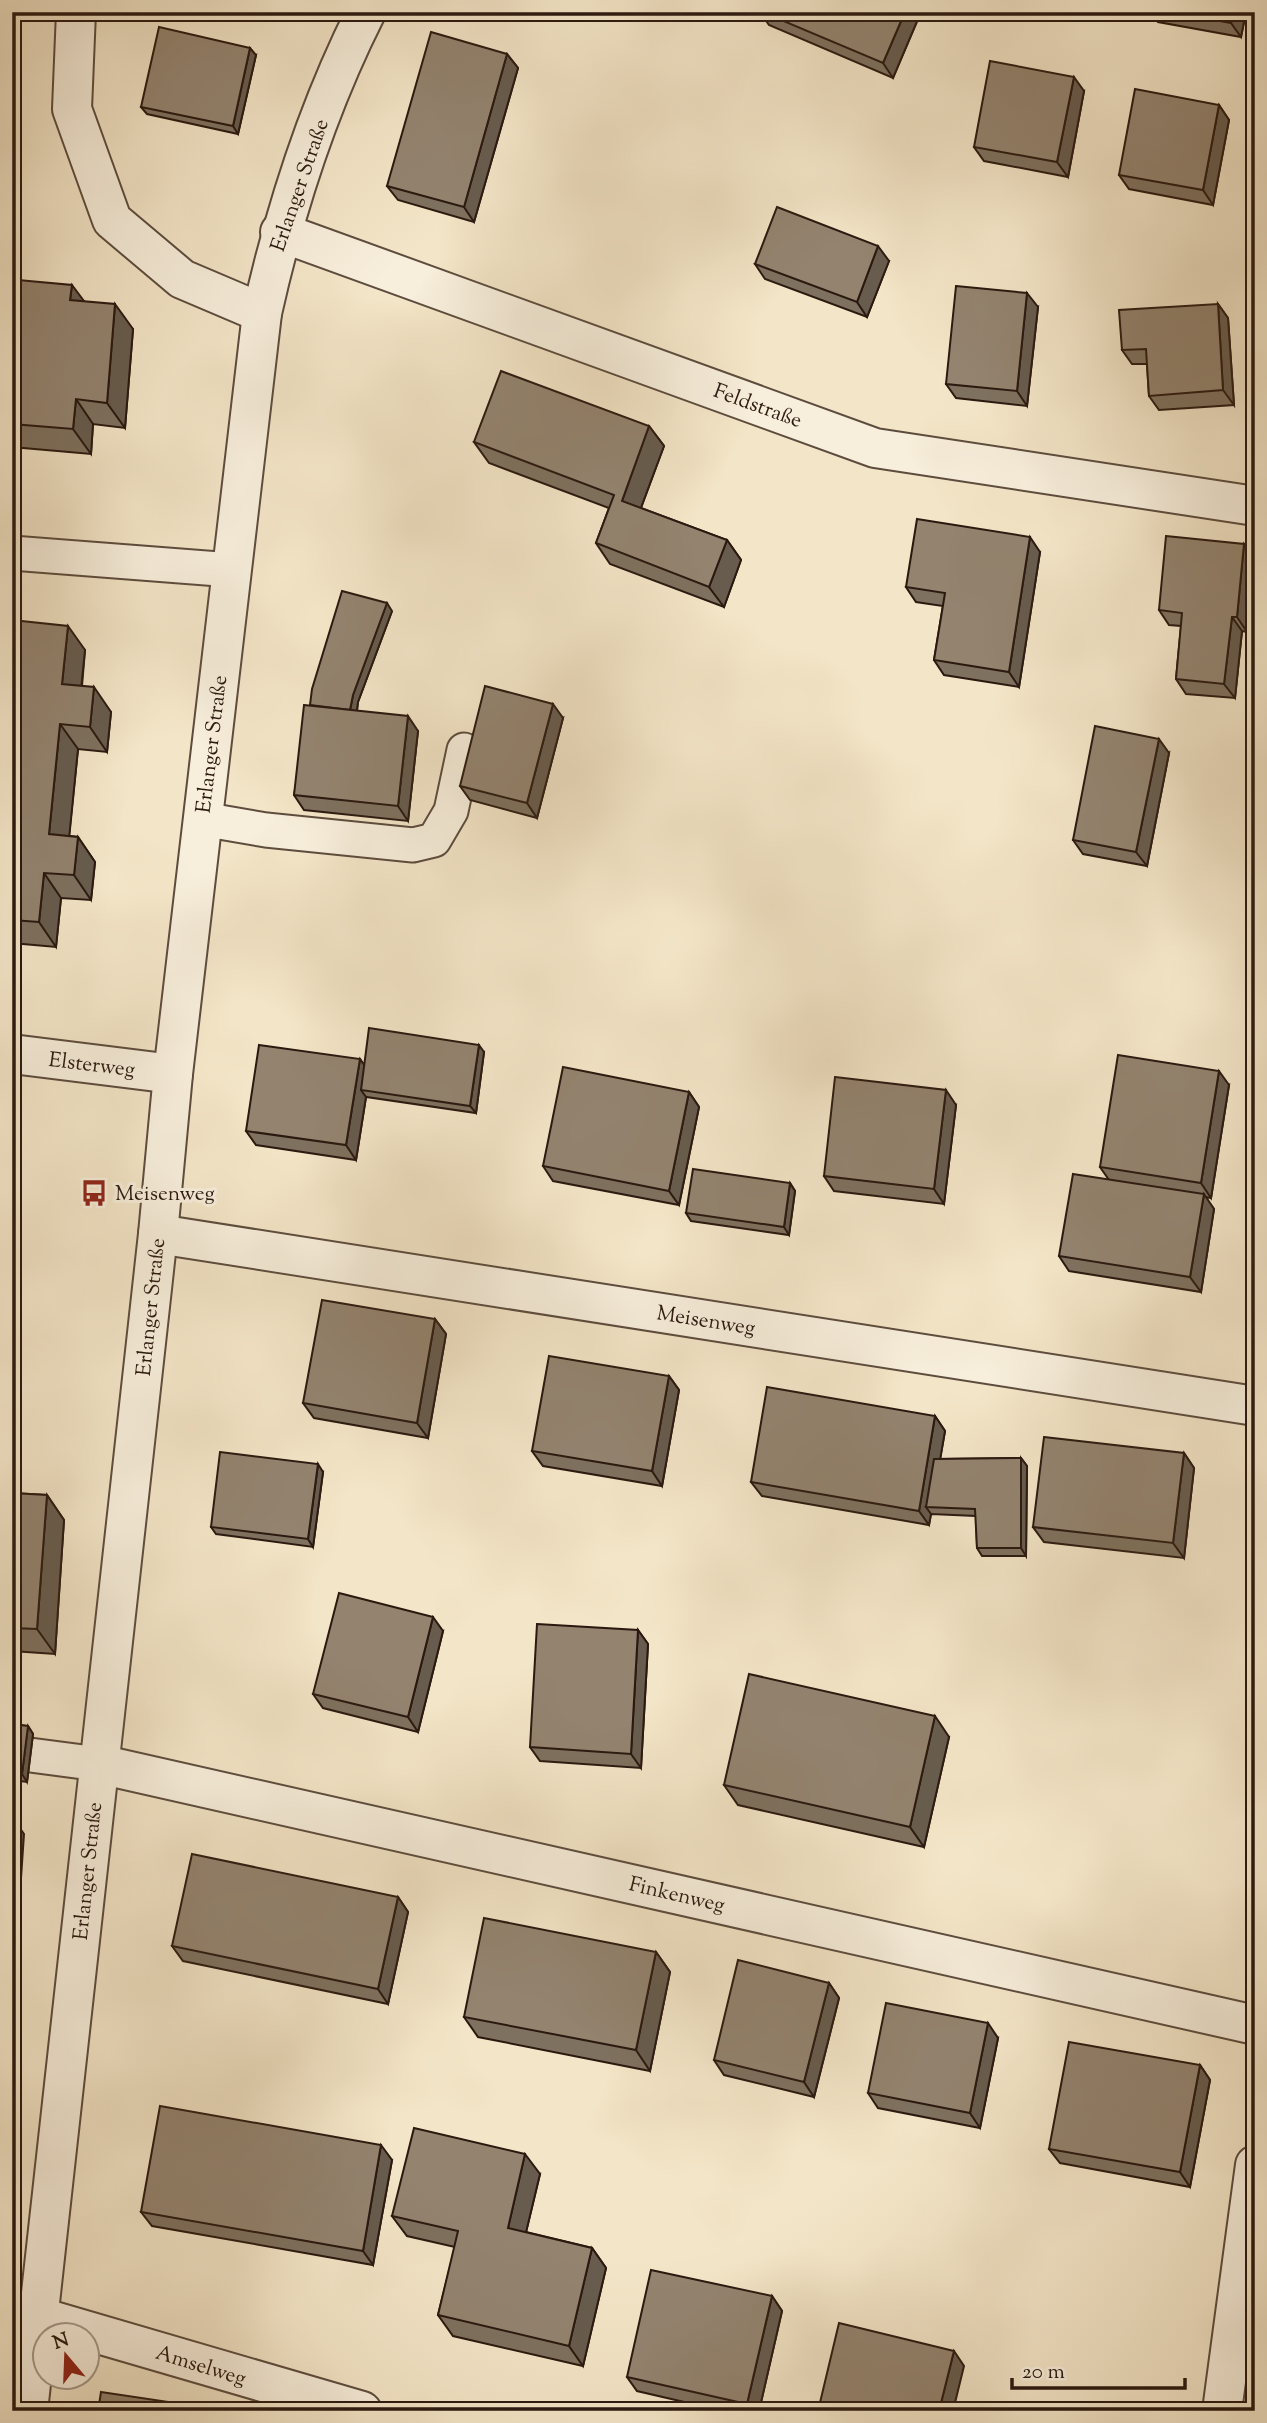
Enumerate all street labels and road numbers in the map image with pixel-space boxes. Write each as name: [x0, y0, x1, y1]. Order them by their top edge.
street label: Erlanger Straße: [264, 115, 338, 256]
street label: Feldstraße: [709, 377, 806, 437]
street label: Erlanger Straße: [190, 674, 236, 815]
street label: Elsterweg: [47, 1046, 137, 1086]
street label: Erlanger Straße: [130, 1237, 174, 1378]
street label: Meisenweg: [654, 1299, 757, 1345]
street label: Erlanger Straße: [67, 1801, 111, 1942]
street label: Finkenweg: [626, 1870, 727, 1922]
street label: Amselweg: [151, 2339, 249, 2395]

